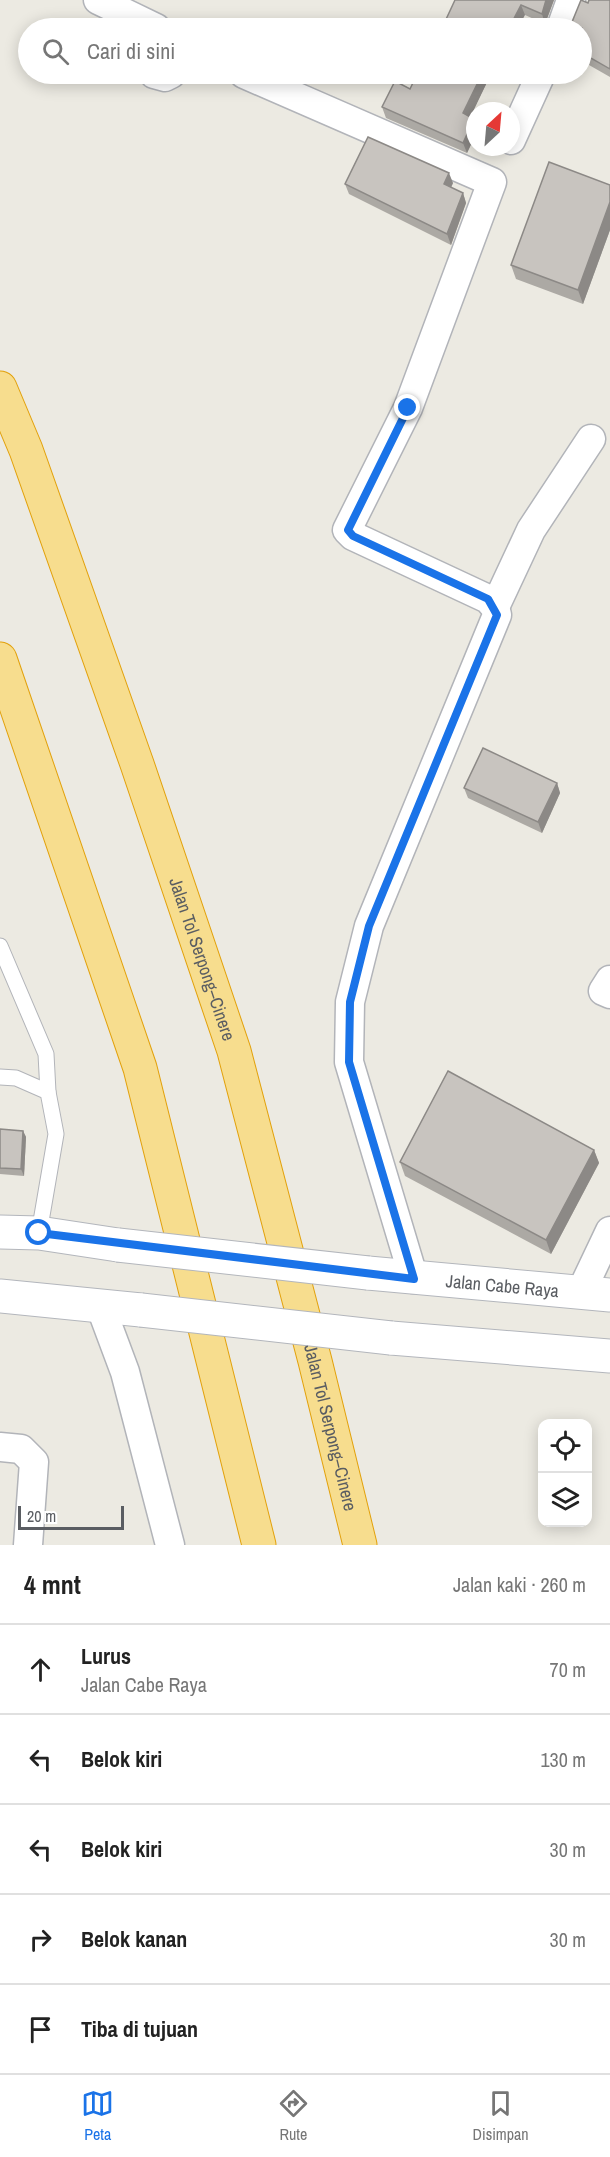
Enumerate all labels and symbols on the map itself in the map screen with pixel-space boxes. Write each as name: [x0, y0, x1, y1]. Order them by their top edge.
north arrow: [466, 102, 520, 156]
route end: [394, 394, 420, 420]
street label: Jalan Tol Serpong–Cinere: [164, 874, 242, 1044]
route start: [25, 1219, 51, 1245]
street label: Jalan Cabe Raya: [445, 1268, 560, 1303]
street label: Jalan Tol Serpong–Cinere: [299, 1341, 364, 1513]
scale bar: [18, 1503, 124, 1530]

